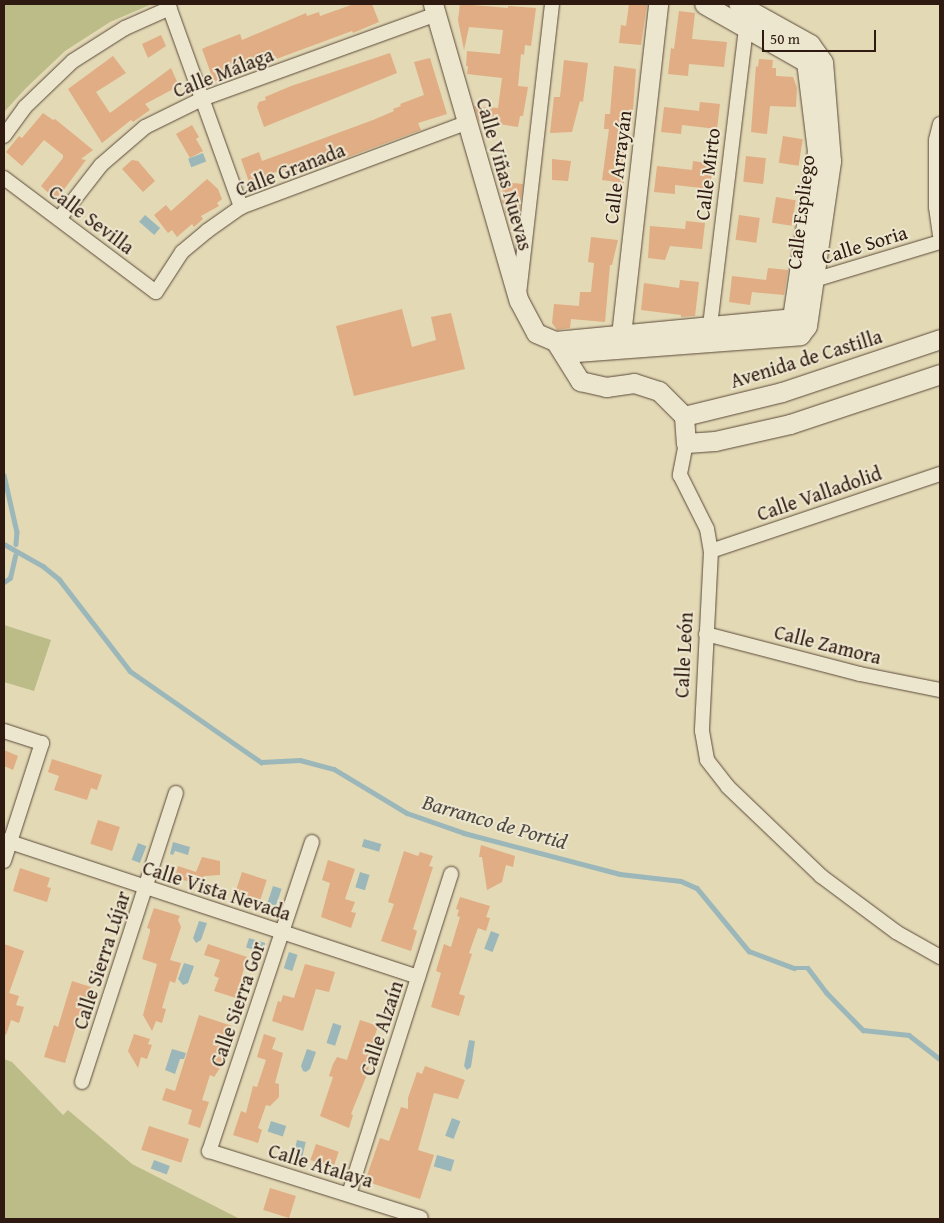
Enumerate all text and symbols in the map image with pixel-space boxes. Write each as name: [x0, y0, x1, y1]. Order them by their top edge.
scale bar: [764, 20, 878, 52]
text: 50 m: [770, 28, 800, 49]
street label: Calle Málaga: [169, 42, 277, 102]
street label: Calle Viñas Nuevas: [472, 95, 538, 253]
street label: Calle Arrayán: [598, 109, 636, 225]
street label: Calle Mirto: [689, 126, 725, 222]
street label: Calle Granada: [232, 137, 348, 201]
street label: Calle Espliego: [781, 153, 819, 271]
street label: Calle Sevilla: [45, 179, 139, 259]
street label: Calle Soria: [818, 220, 910, 268]
street label: Avenida de Castilla: [727, 324, 885, 392]
street label: Calle Valladolid: [754, 460, 884, 526]
street label: Calle León: [669, 611, 697, 699]
street label: Calle Zamora: [772, 619, 884, 669]
water label: Barranco de Portid: [420, 789, 570, 855]
street label: Calle Vista Nevada: [140, 855, 294, 925]
street label: Calle Sierra Lújar: [67, 888, 135, 1032]
street label: Calle Sierra Gor: [204, 938, 270, 1070]
street label: Calle Alzaín: [354, 978, 408, 1078]
street label: Calle Atalaya: [266, 1138, 376, 1192]

